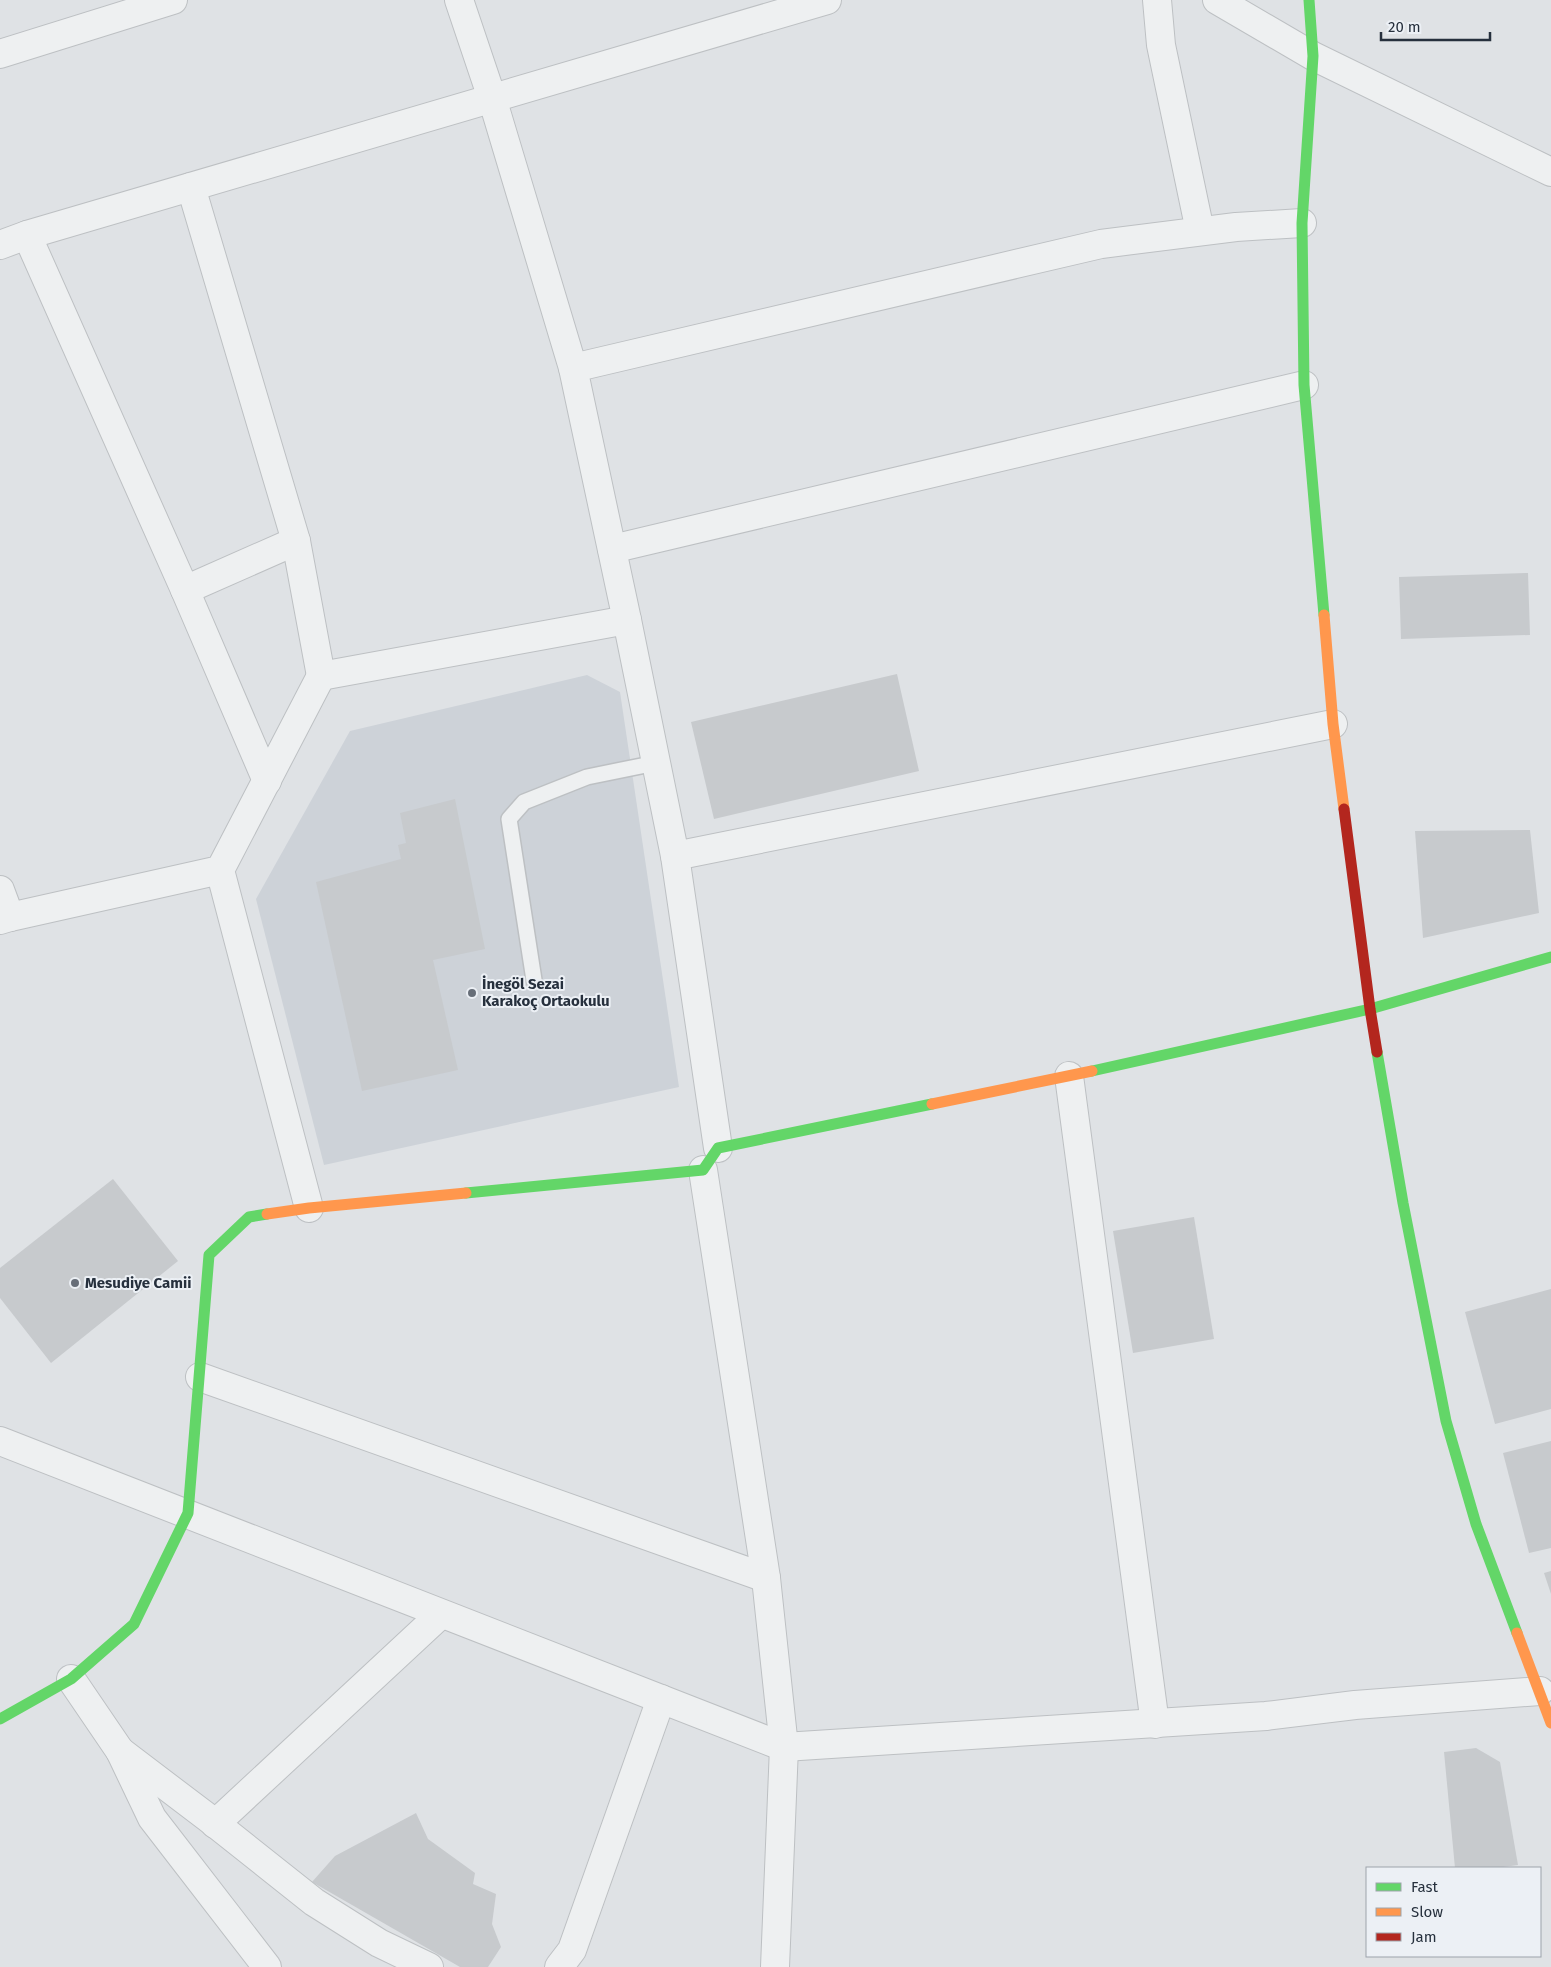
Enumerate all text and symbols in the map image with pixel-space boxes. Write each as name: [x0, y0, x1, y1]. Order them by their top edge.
scale bar: [1381, 10, 1490, 42]
text: 20 m: [1388, 18, 1421, 36]
place label: İnegöl Sezai Karakoç Ortaokulu: [482, 975, 610, 1011]
marker: İnegöl Sezai Karakoç Ortaokulu: [466, 987, 478, 999]
place label: Mesudiye Camii: [85, 1274, 191, 1292]
marker: Mesudiye Camii: [69, 1277, 81, 1289]
legend: [1366, 1867, 1541, 1957]
text: Fast: [1411, 1878, 1438, 1896]
text: Slow: [1411, 1903, 1443, 1921]
text: Jam: [1411, 1928, 1437, 1946]

